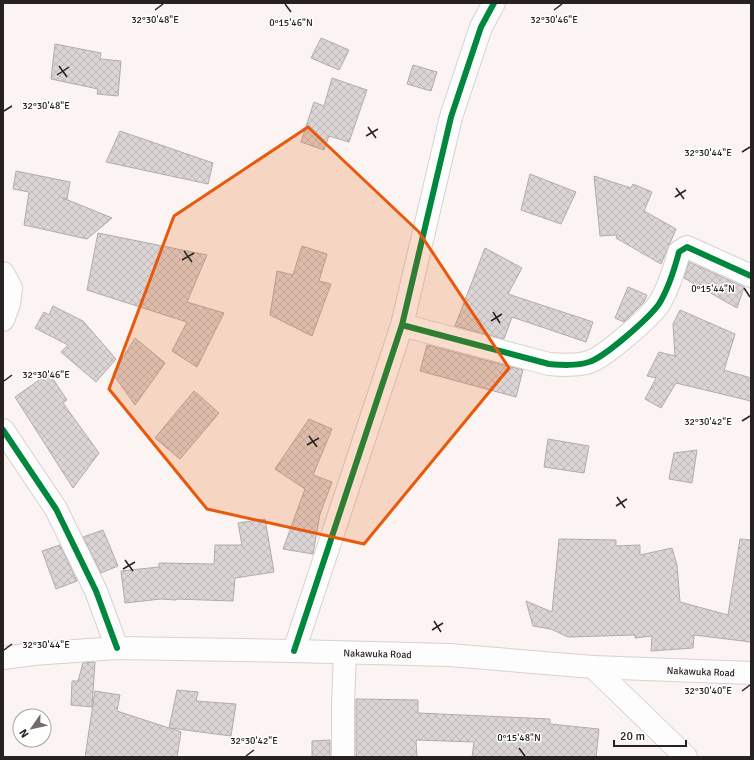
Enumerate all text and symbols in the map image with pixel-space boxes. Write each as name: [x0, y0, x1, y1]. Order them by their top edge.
text: 32°30'48"E: [131, 14, 179, 26]
text: 32°30'46"E: [530, 14, 578, 26]
text: 0°15'46"N: [269, 17, 313, 29]
text: 32°30'48"E: [22, 100, 70, 112]
text: 32°30'44"E: [684, 147, 732, 159]
text: 0°15'44"N: [691, 283, 735, 295]
text: 32°30'46"E: [22, 369, 70, 381]
text: 32°30'42"E: [684, 416, 732, 428]
text: 32°30'44"E: [22, 639, 70, 651]
street label: Nakawuka Road: [343, 647, 412, 661]
street label: Nakawuka Road: [666, 665, 735, 679]
text: 32°30'40"E: [684, 685, 732, 697]
north arrow: [12, 708, 52, 748]
scale bar: [614, 722, 686, 748]
text: N: [17, 727, 32, 740]
text: 20 m: [620, 729, 645, 744]
text: 0°15'48"N: [497, 732, 541, 744]
text: 32°30'42"E: [230, 735, 278, 747]

